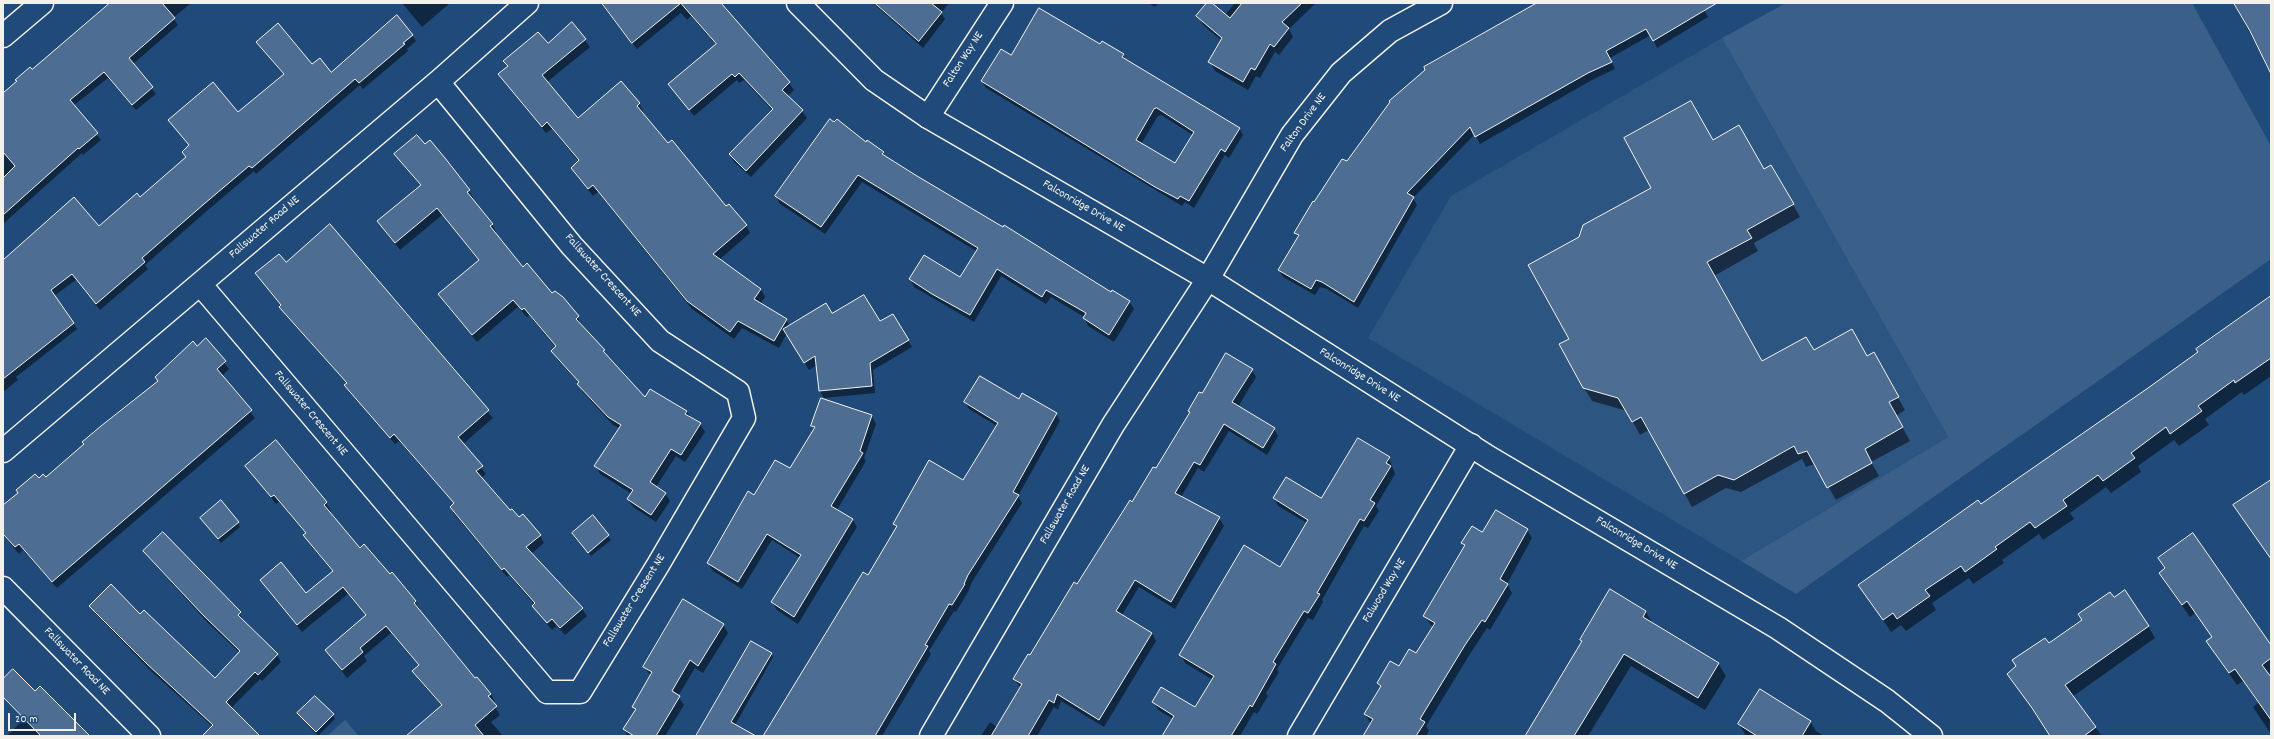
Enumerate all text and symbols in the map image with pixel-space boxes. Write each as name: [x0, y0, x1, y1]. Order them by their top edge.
street label: Falton Way NE: [941, 29, 987, 91]
street label: Falton Drive NE: [1278, 91, 1330, 155]
street label: Falconridge Drive NE: [1039, 178, 1127, 236]
street label: Fallswater Road NE: [227, 194, 303, 262]
street label: Fallswater Crescent NE: [561, 231, 643, 321]
street label: Falconridge Drive NE: [1316, 345, 1402, 407]
street label: Fallswater Crescent NE: [270, 368, 350, 460]
street label: Fallswater Road NE: [1038, 463, 1094, 547]
street label: Falconridge Drive NE: [1593, 514, 1679, 574]
street label: Fallswater Crescent NE: [601, 552, 669, 650]
street label: Falwood Way NE: [1360, 556, 1410, 626]
street label: Fallswater Road NE: [40, 625, 112, 699]
scale bar: [10, 705, 78, 731]
text: 20 m: [15, 711, 38, 728]

